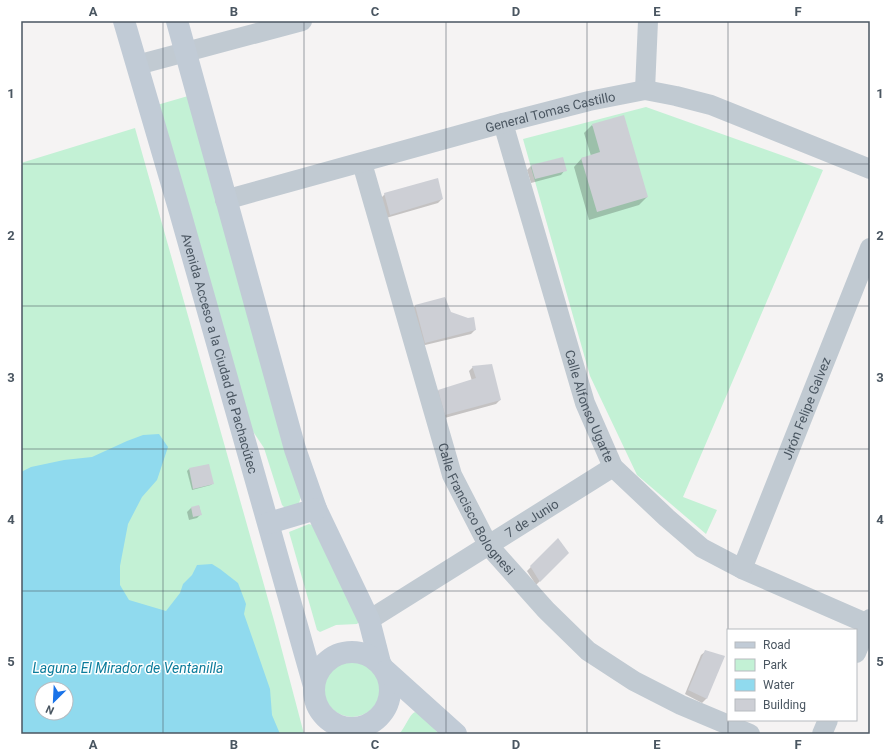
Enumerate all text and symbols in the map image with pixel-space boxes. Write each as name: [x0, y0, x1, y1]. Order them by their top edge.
text: A: [89, 4, 98, 19]
text: B: [230, 4, 238, 19]
text: C: [371, 4, 380, 19]
text: D: [512, 4, 520, 19]
text: E: [653, 4, 661, 19]
text: F: [794, 4, 802, 19]
text: 1: [7, 86, 15, 101]
text: 1: [876, 86, 884, 101]
street label: General Tomas Castillo: [483, 89, 617, 135]
text: 2: [7, 228, 15, 243]
text: 2: [876, 228, 884, 243]
street label: Avenida Acceso a la Ciudad de Pachacútec: [179, 232, 261, 475]
street label: Calle Alfonso Ugarte: [562, 348, 617, 464]
street label: Jirón Felipe Galvez: [779, 354, 833, 462]
text: 3: [7, 370, 15, 385]
text: 3: [876, 370, 884, 385]
street label: Calle Francisco Bolognesi: [436, 441, 518, 578]
street label: 7 de Junio: [502, 496, 561, 540]
text: 4: [7, 512, 15, 527]
text: 4: [876, 512, 884, 527]
legend: [727, 629, 857, 721]
text: Road: [763, 638, 791, 652]
text: 5: [7, 654, 15, 669]
text: 5: [876, 654, 884, 669]
text: Park: [763, 658, 788, 672]
water label: Laguna El Mirador de Ventanilla: [33, 660, 223, 676]
text: Water: [763, 678, 794, 692]
north arrow: [34, 681, 74, 721]
text: Building: [763, 698, 806, 712]
text: N: [44, 702, 56, 717]
text: A: [89, 737, 98, 752]
text: B: [230, 737, 238, 752]
text: C: [371, 737, 380, 752]
text: D: [512, 737, 520, 752]
text: E: [653, 737, 661, 752]
text: F: [794, 737, 802, 752]

